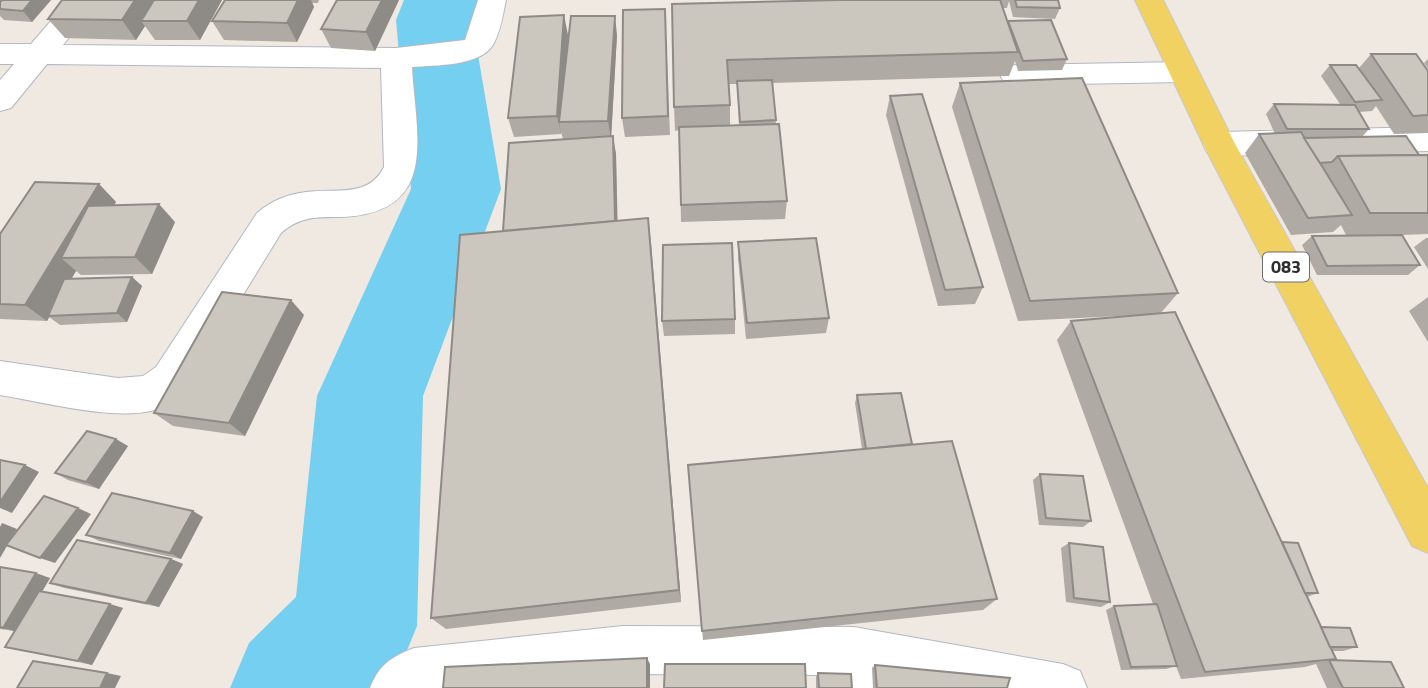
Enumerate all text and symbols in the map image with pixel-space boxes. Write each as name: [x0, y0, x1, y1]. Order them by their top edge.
road number: 083: [1263, 253, 1309, 282]

